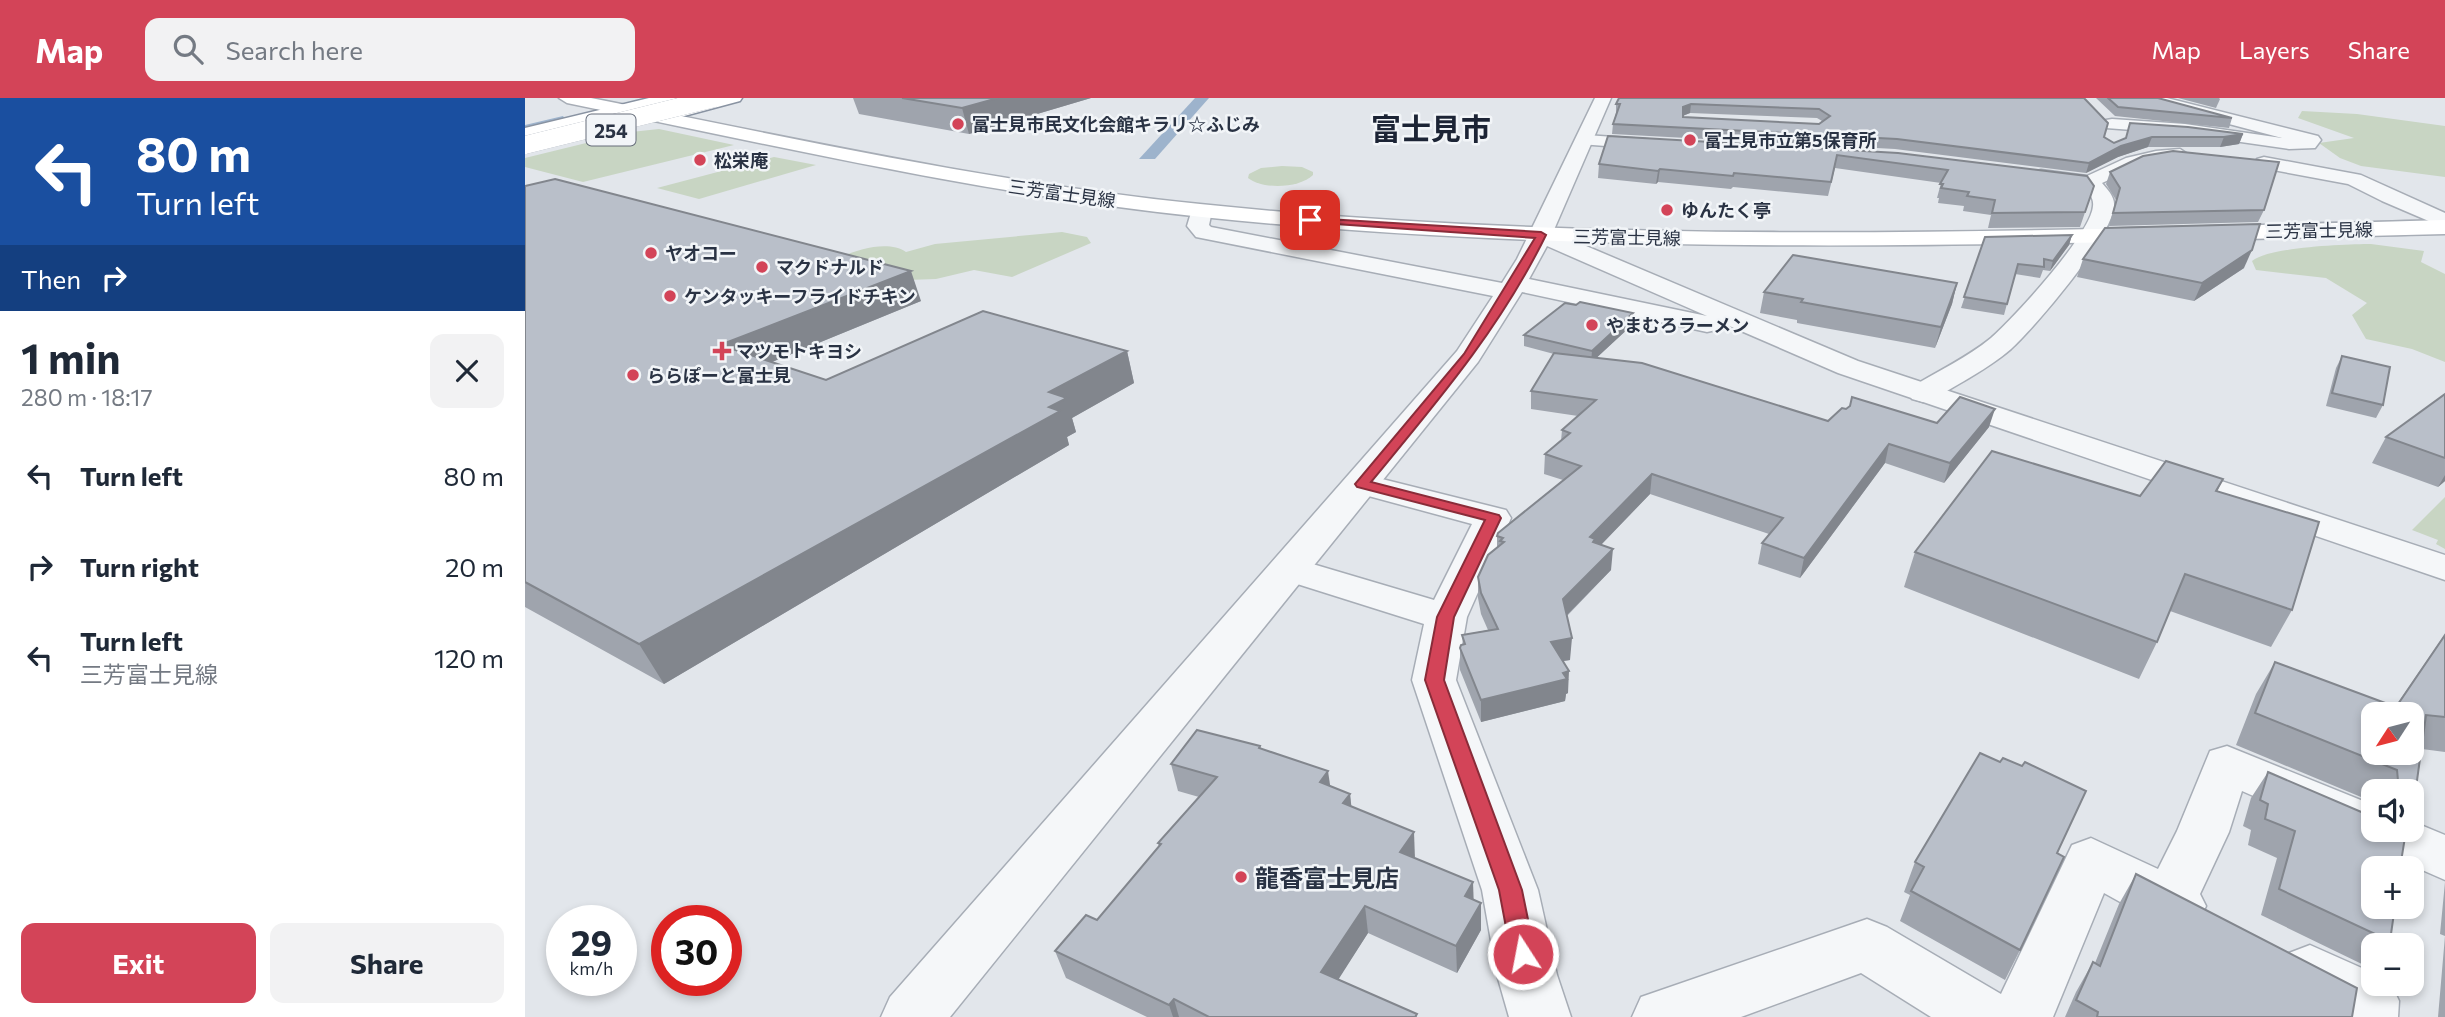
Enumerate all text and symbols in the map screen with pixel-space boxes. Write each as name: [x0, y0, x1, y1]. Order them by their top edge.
search box: [145, 18, 635, 81]
text: Map: [35, 29, 103, 70]
icon: search: [169, 30, 207, 68]
text: Search here: [225, 34, 363, 65]
text: Map: [2152, 35, 2201, 64]
text: Layers: [2239, 35, 2310, 64]
text: Share: [2348, 35, 2410, 64]
district label: 富士見市: [1371, 109, 1491, 146]
place label: 富士見市民文化会館キラリ☆ふじみ: [972, 113, 1260, 135]
road number: 254: [587, 114, 635, 146]
marker: 富士見市民文化会館キラリ☆ふじみ: [950, 116, 966, 132]
text: 80 m: [136, 122, 251, 182]
icon: left: [21, 126, 112, 217]
place label: 富士見市立第5保育所: [1704, 129, 1877, 151]
marker: 富士見市立第5保育所: [1682, 132, 1698, 148]
place label: 松栄庵: [714, 149, 768, 171]
marker: 松栄庵: [692, 152, 708, 168]
street label: 三芳富士見線: [1007, 175, 1117, 211]
text: Turn left: [136, 182, 260, 222]
pin: [1280, 190, 1340, 250]
place label: ゆんたく亭: [1681, 199, 1771, 221]
icon: arrive: [1291, 201, 1329, 239]
marker: ゆんたく亭: [1659, 202, 1675, 218]
street label: 三芳富士見線: [2265, 218, 2373, 242]
street label: 三芳富士見線: [1573, 225, 1681, 249]
place label: ヤオコー: [665, 242, 737, 264]
marker: ヤオコー: [643, 245, 659, 261]
place label: マクドナルド: [776, 256, 884, 278]
icon: right: [95, 259, 133, 297]
marker: マクドナルド: [754, 259, 770, 275]
text: Then: [21, 263, 81, 294]
place label: ケンタッキーフライドチキン: [684, 285, 916, 307]
marker: ケンタッキーフライドチキン: [662, 288, 678, 304]
place label: やまむろラーメン: [1606, 314, 1749, 336]
marker: やまむろラーメン: [1584, 317, 1600, 333]
text: 1 min: [21, 331, 121, 383]
button: close: [430, 334, 504, 408]
place label: マツモトキヨシ: [736, 340, 862, 362]
marker: マツモトキヨシ: [714, 343, 730, 359]
place label: ららぽーと富士見: [647, 364, 791, 386]
marker: ららぽーと富士見: [625, 367, 641, 383]
text: 280 m · 18:17: [21, 383, 153, 411]
icon: left: [21, 457, 59, 495]
text: Turn left: [80, 460, 183, 491]
text: 80 m: [444, 460, 504, 491]
icon: right: [21, 548, 59, 586]
text: Turn right: [80, 551, 199, 582]
text: 20 m: [445, 551, 504, 582]
text: Turn left: [80, 625, 183, 656]
icon: left: [21, 639, 59, 677]
text: 120 m: [434, 642, 504, 673]
text: 三芳富士見線: [80, 660, 218, 688]
north arrow: [2361, 702, 2424, 765]
map controls: [2361, 702, 2424, 996]
button: sound: [2361, 779, 2424, 842]
button: +: [2361, 856, 2424, 919]
place label: 龍香富士見店: [1255, 863, 1399, 892]
marker: 龍香富士見店: [1233, 869, 1249, 885]
speed limit sign: 30: [651, 905, 742, 996]
position arrow: [1486, 917, 1560, 991]
text: 29: [571, 920, 612, 963]
button: Exit: [21, 923, 256, 1003]
button: Share: [270, 923, 504, 1003]
button: −: [2361, 933, 2424, 996]
text: km/h: [570, 957, 613, 979]

